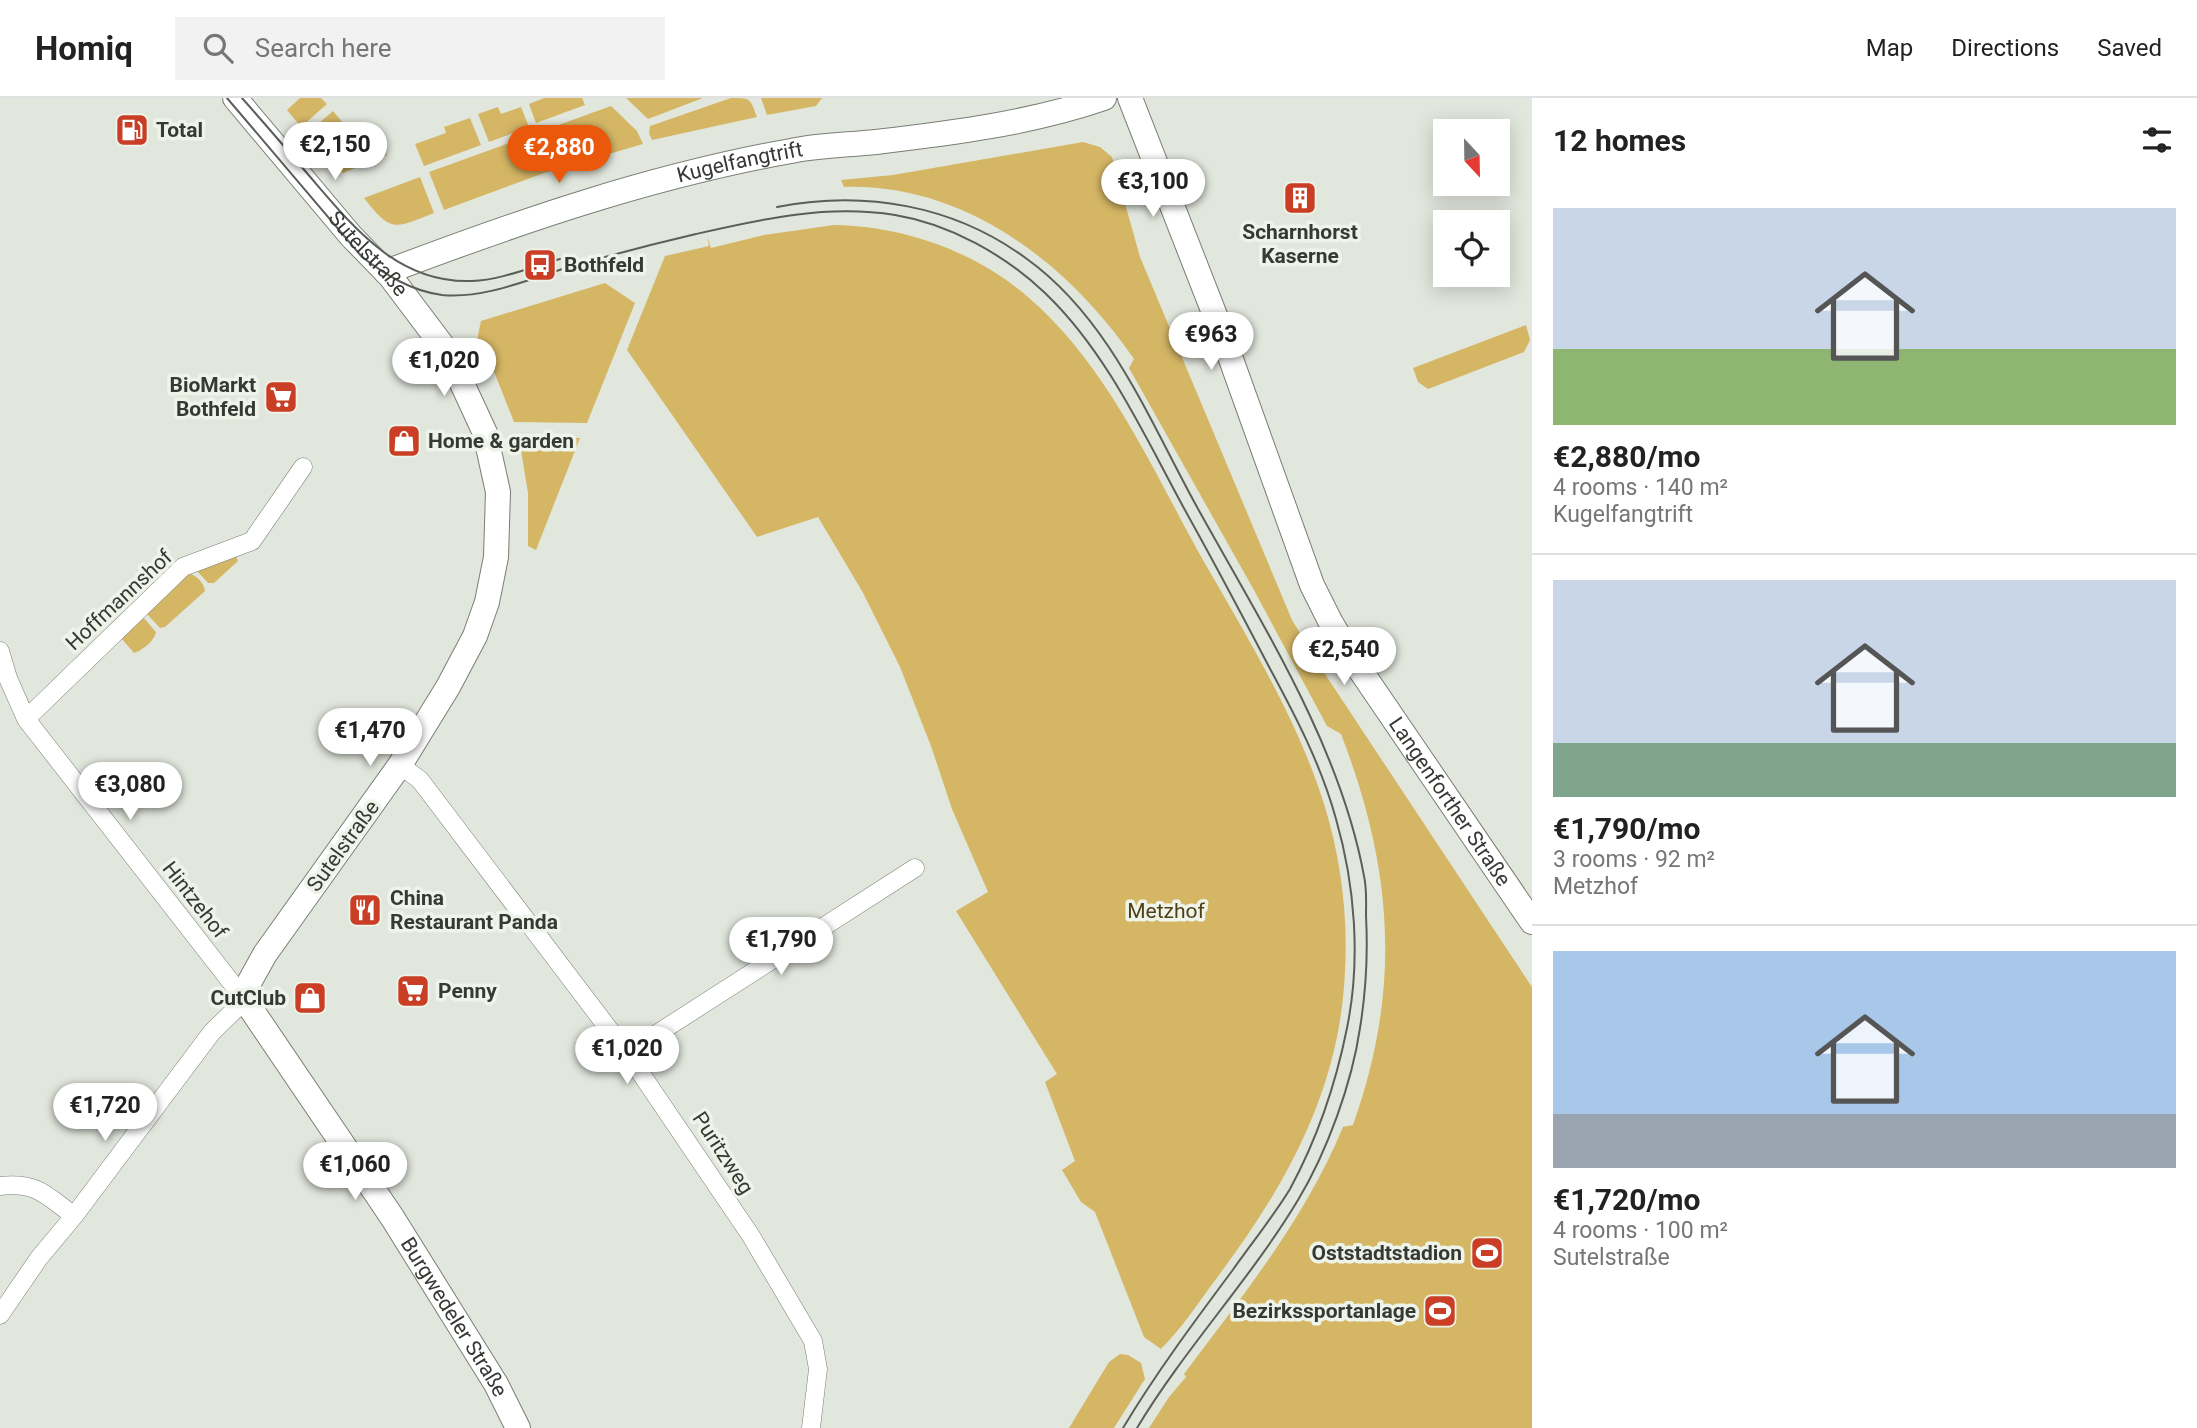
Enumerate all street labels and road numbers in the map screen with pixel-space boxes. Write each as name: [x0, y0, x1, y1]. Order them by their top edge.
street label: Kugelfangtrift: [674, 137, 805, 188]
street label: Sutelstraße: [323, 206, 413, 301]
street label: Hoffmannshof: [61, 544, 178, 655]
street label: Langenforther Straße: [1384, 713, 1516, 890]
street label: Sutelstraße: [302, 796, 384, 896]
street label: Hintzehof: [158, 857, 233, 944]
street label: Puritzweg: [688, 1107, 758, 1199]
street label: Burgwedeler Straße: [396, 1233, 512, 1401]

